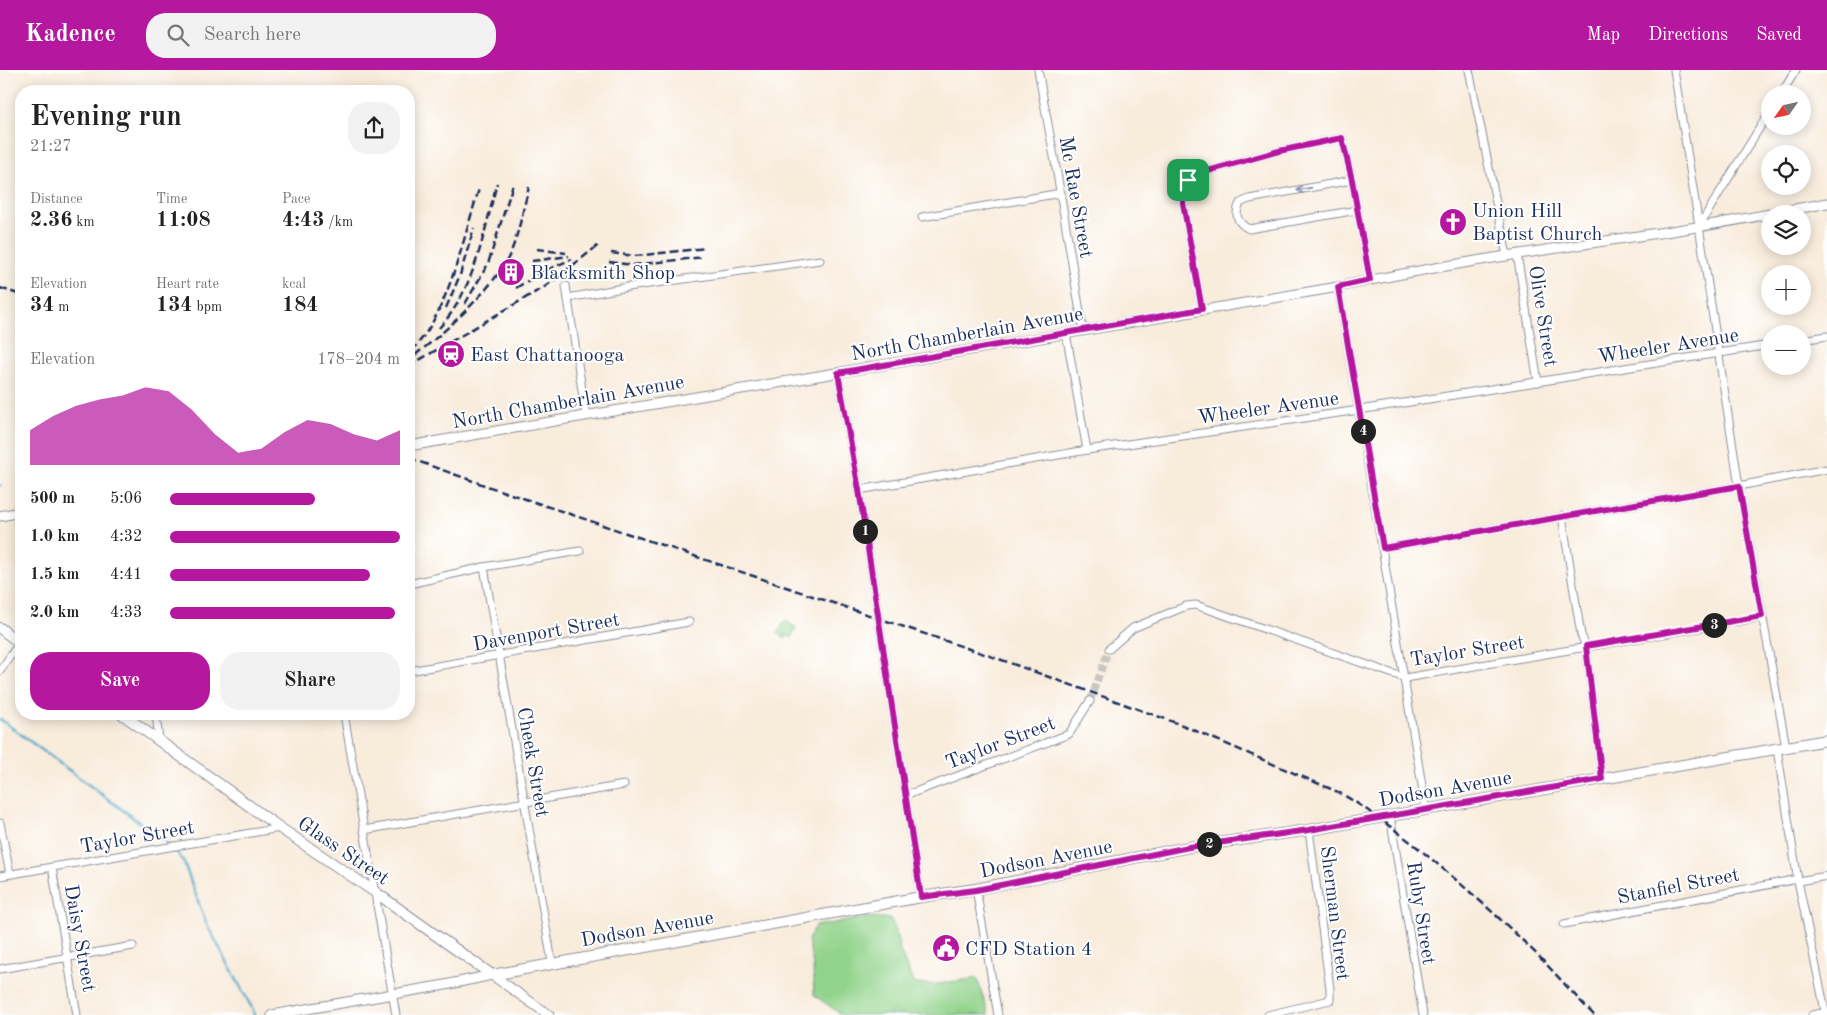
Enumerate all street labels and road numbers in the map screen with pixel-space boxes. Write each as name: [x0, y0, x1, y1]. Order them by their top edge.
street label: Mc Rae Street: [1054, 135, 1096, 260]
street label: Olive Street: [1524, 264, 1560, 368]
street label: North Chamberlain Avenue: [850, 305, 1085, 365]
street label: Wheeler Avenue: [1596, 326, 1740, 368]
street label: North Chamberlain Avenue: [451, 373, 686, 433]
street label: Wheeler Avenue: [1196, 389, 1340, 429]
street label: Davenport Street: [471, 610, 621, 656]
street label: Taylor Street: [1409, 633, 1526, 671]
street label: Cheek Street: [512, 706, 552, 819]
street label: Taylor Street: [943, 714, 1058, 774]
street label: Dodson Avenue: [1377, 768, 1513, 811]
street label: Glass Street: [293, 814, 392, 889]
street label: Taylor Street: [79, 818, 196, 858]
street label: Dodson Avenue: [978, 837, 1114, 883]
street label: Sherman Street: [1316, 845, 1352, 982]
street label: Ruby Street: [1402, 860, 1438, 966]
street label: Stanfiel Street: [1616, 865, 1741, 909]
street label: Daisy Street: [60, 883, 98, 994]
street label: Dodson Avenue: [579, 908, 715, 951]

